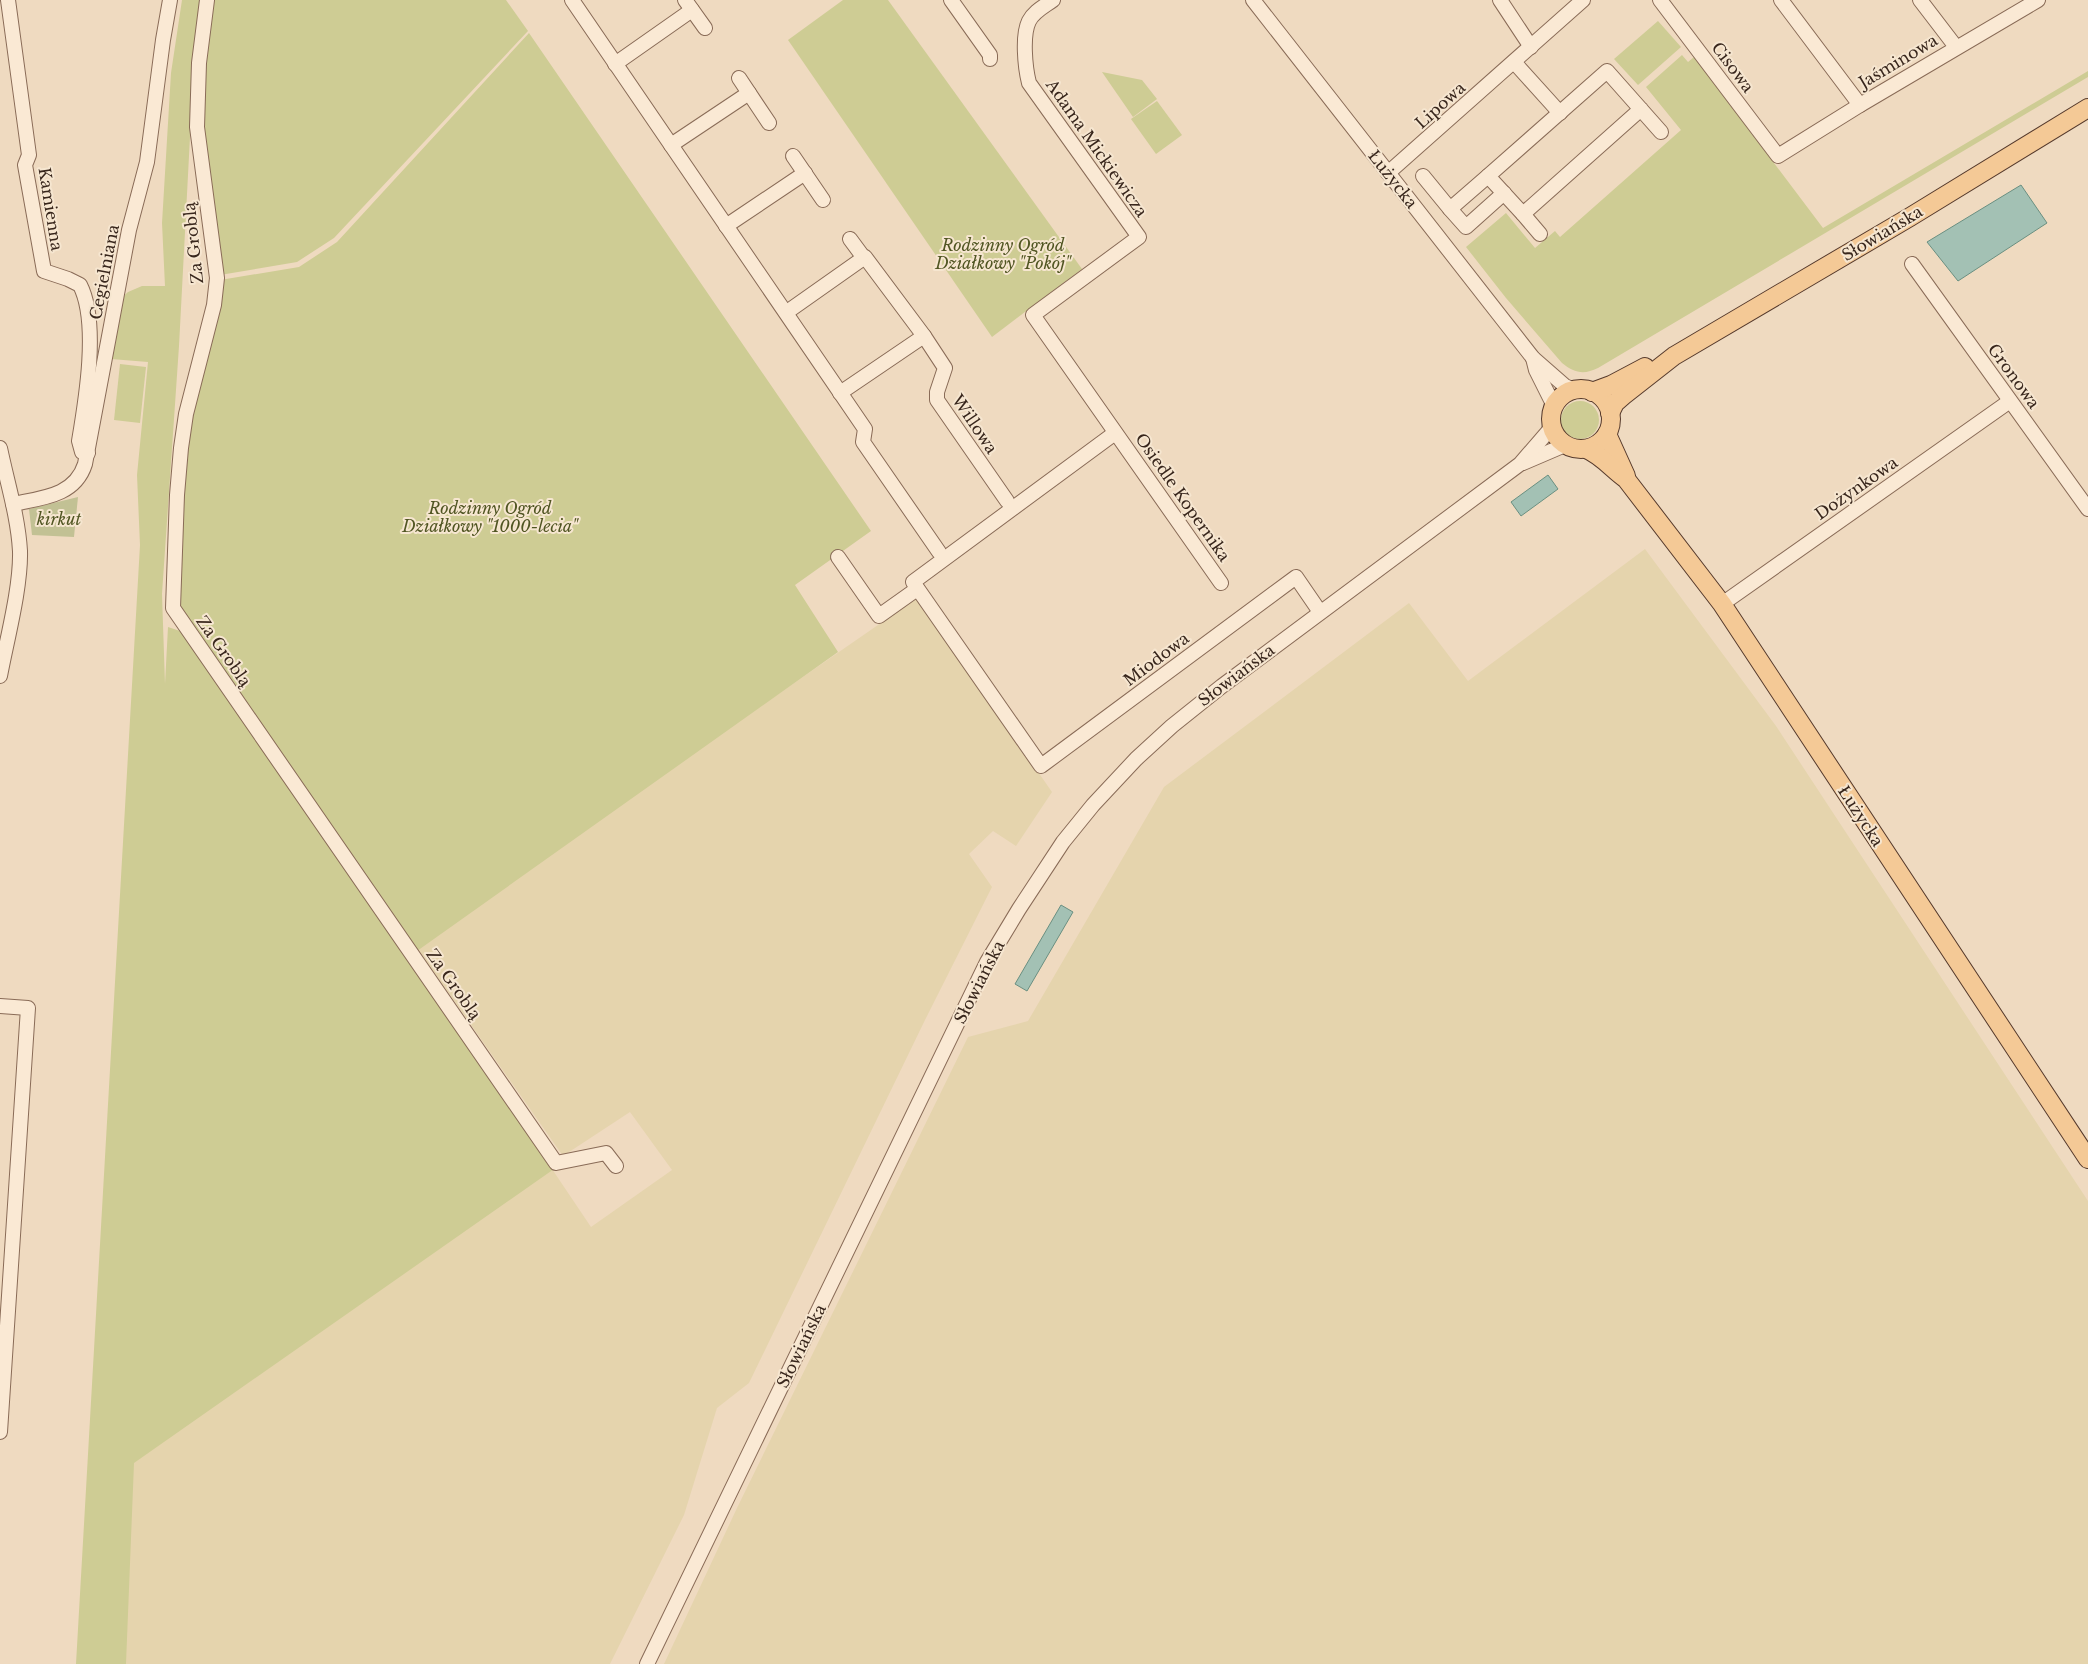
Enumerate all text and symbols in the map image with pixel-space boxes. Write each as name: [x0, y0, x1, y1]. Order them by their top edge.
street label: Jaśminowa: [1853, 30, 1941, 93]
street label: Cisowa: [1708, 38, 1759, 96]
street label: Adama Mickiewicza: [1041, 75, 1152, 221]
street label: Lipowa: [1411, 77, 1469, 133]
street label: Łużycka: [1364, 146, 1422, 212]
street label: Kamienna: [35, 166, 67, 252]
street label: Za Groblą: [179, 200, 207, 285]
street label: Słowiańska: [1838, 201, 1926, 265]
street label: Cegielniana: [85, 223, 123, 321]
park label: Rodzinny Ogród Działkowy "Pokój": [934, 235, 1072, 273]
street label: Gronowa: [1984, 340, 2044, 412]
street label: Willowa: [947, 390, 1002, 457]
street label: Osiedle Kopernika: [1131, 429, 1235, 565]
street label: Dożynkowa: [1811, 452, 1901, 524]
park label: Rodzinny Ogród Działkowy "1000-lecia": [401, 498, 579, 536]
park label: kirkut: [36, 509, 81, 529]
street label: Za Groblą: [192, 612, 256, 691]
street label: Miodowa: [1119, 628, 1193, 690]
street label: Słowiańska: [1194, 640, 1278, 710]
street label: Łużycka: [1834, 782, 1888, 850]
street label: Słowiańska: [950, 937, 1009, 1027]
street label: Za Groblą: [422, 945, 486, 1024]
street label: Słowiańska: [772, 1301, 830, 1391]

